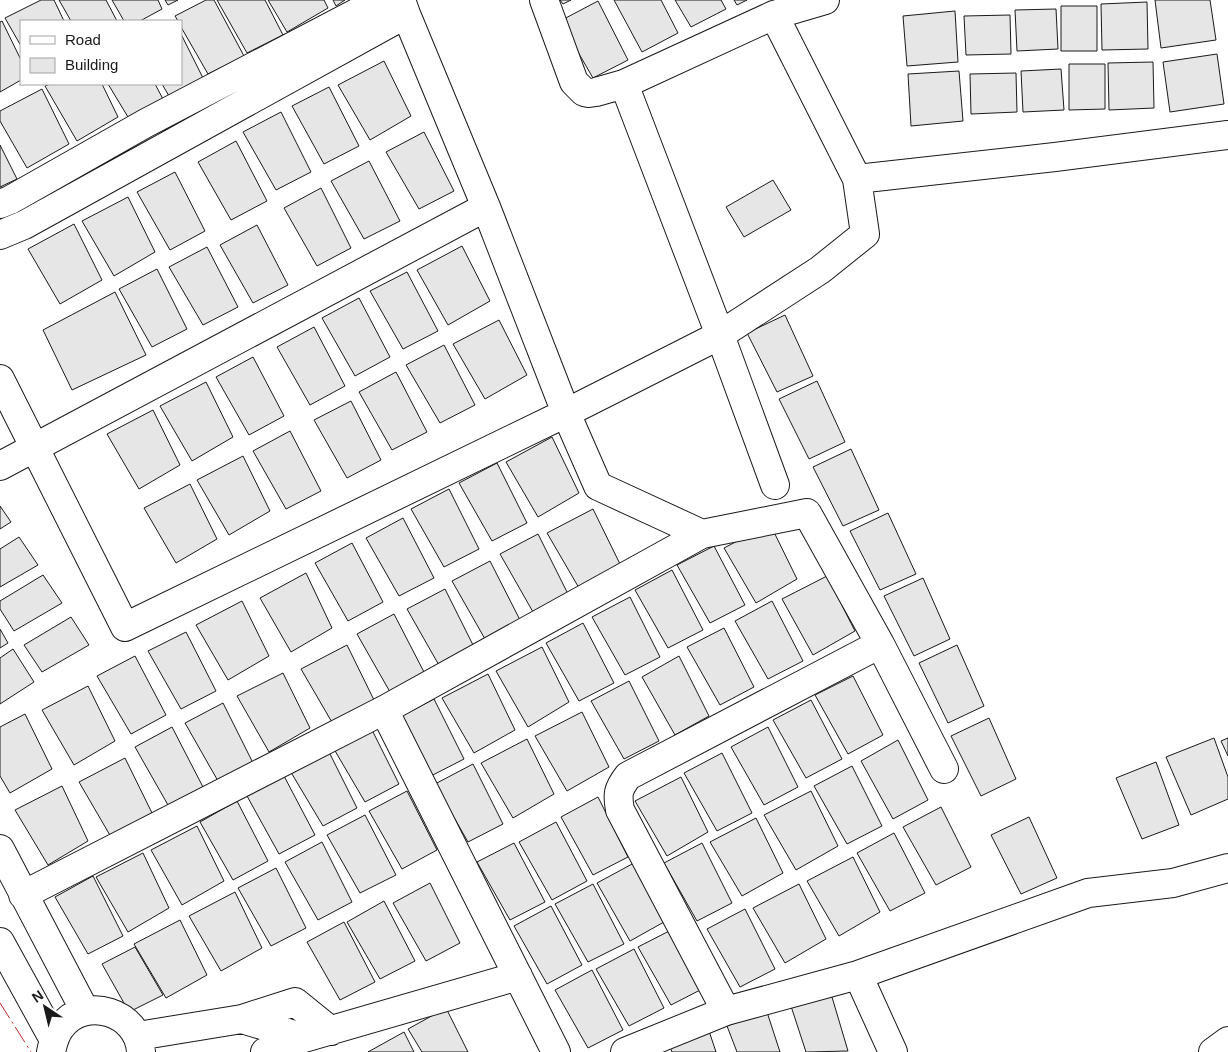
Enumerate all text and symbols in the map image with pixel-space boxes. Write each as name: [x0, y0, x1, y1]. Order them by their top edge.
legend: [20, 20, 182, 85]
text: Road: [65, 31, 101, 48]
text: Building: [65, 56, 118, 73]
north arrow: [20, 982, 70, 1032]
text: N: [29, 987, 46, 1006]

